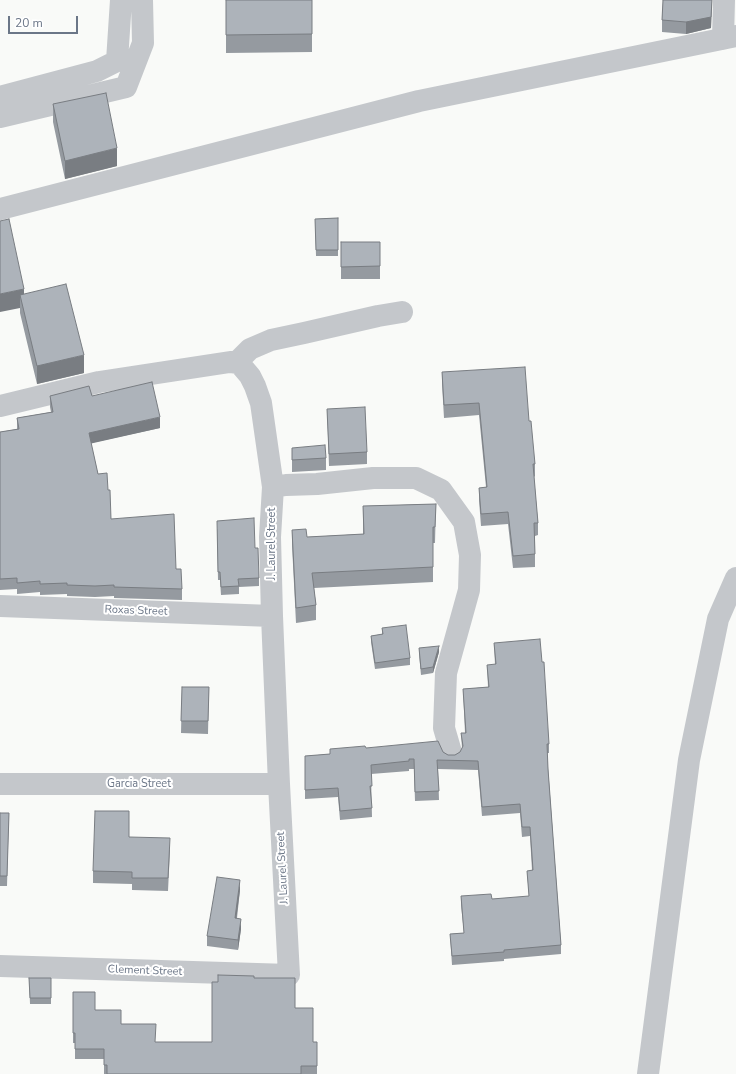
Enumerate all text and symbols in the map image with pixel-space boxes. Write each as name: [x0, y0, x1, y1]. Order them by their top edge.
scale bar: [10, 8, 80, 34]
text: 20 m: [15, 15, 43, 31]
street label: J. Laurel Street: [265, 508, 279, 580]
street label: Roxas Street: [104, 603, 168, 619]
street label: Garcia Street: [107, 777, 171, 791]
street label: J. Laurel Street: [275, 831, 291, 905]
street label: Clement Street: [107, 963, 183, 979]

